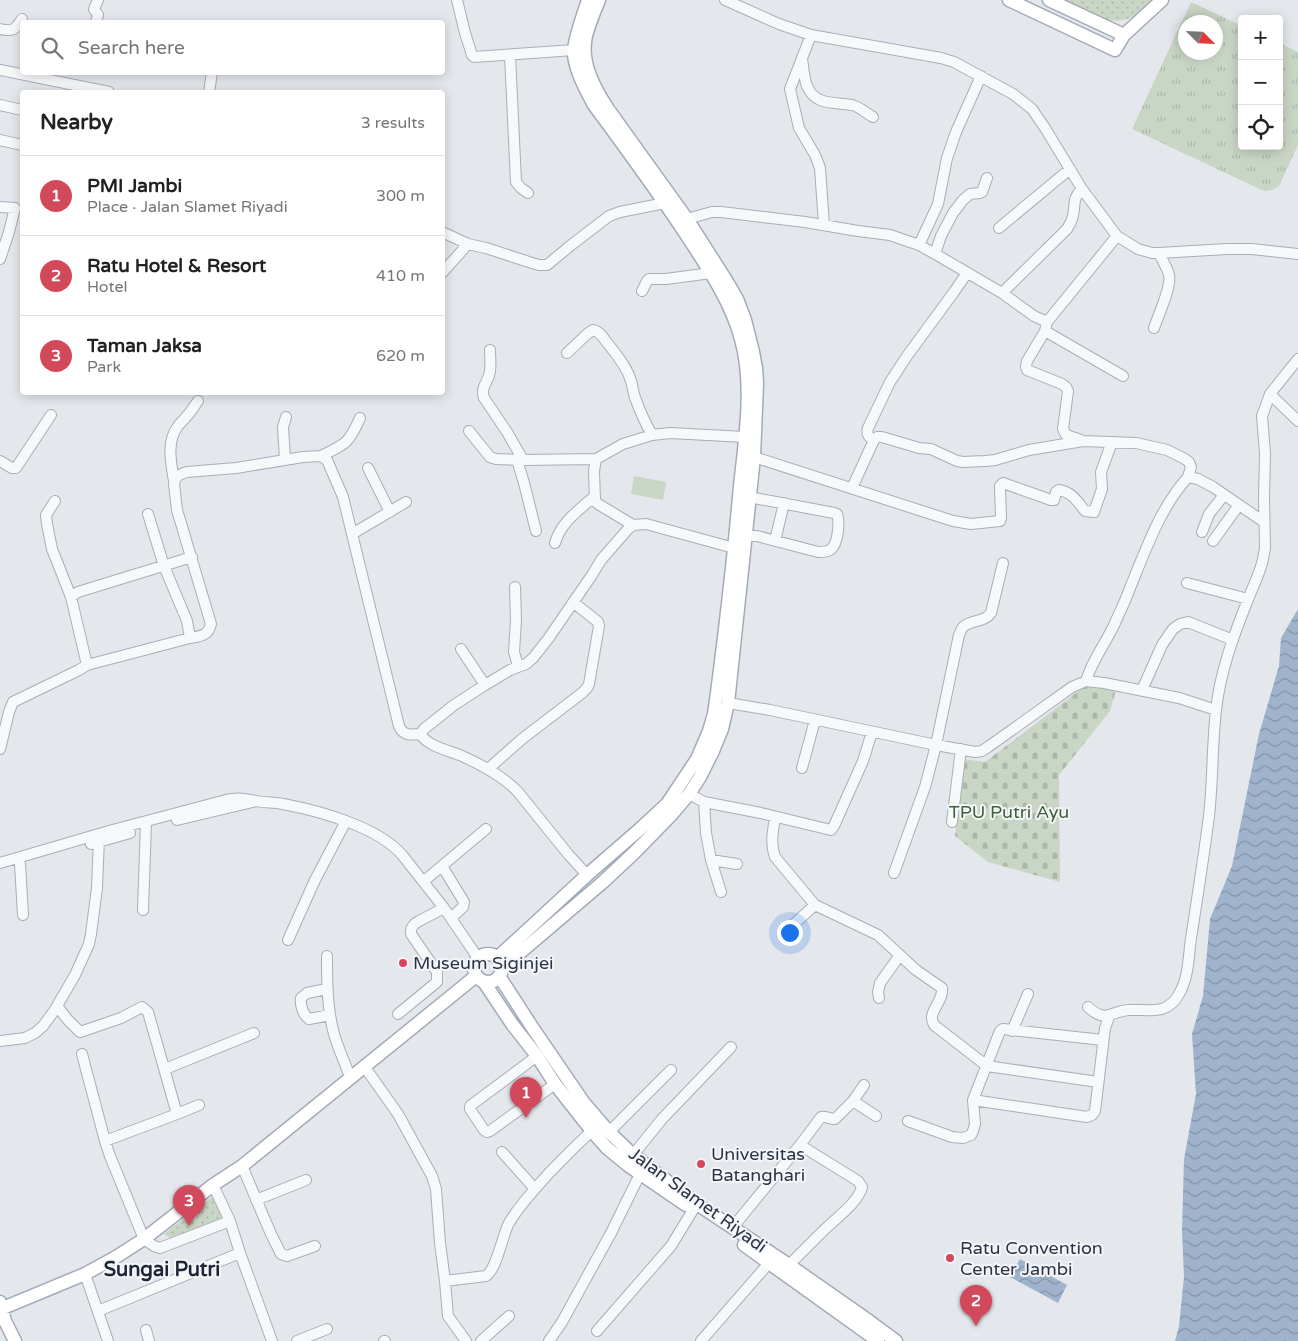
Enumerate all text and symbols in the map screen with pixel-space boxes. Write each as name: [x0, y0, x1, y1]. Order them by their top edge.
north arrow: [1178, 15, 1223, 60]
map controls: [1238, 15, 1283, 150]
button: +: [1238, 15, 1283, 60]
search box: [20, 20, 445, 75]
icon: search: [38, 34, 66, 62]
text: Search here: [78, 37, 185, 59]
button: −: [1238, 60, 1283, 105]
button: locate: [1238, 105, 1283, 150]
text: Nearby: [40, 110, 113, 135]
text: 3 results: [361, 113, 425, 133]
text: PMI Jambi: [87, 175, 182, 197]
text: 1: [51, 186, 61, 206]
text: 300 m: [376, 186, 425, 206]
text: Place · Jalan Slamet Riyadi: [87, 197, 288, 217]
text: Ratu Hotel & Resort: [87, 255, 266, 277]
text: 2: [51, 266, 61, 286]
text: 410 m: [376, 266, 425, 286]
text: Hotel: [87, 277, 128, 297]
text: Taman Jaksa: [87, 335, 202, 357]
text: 3: [51, 346, 61, 366]
text: 620 m: [376, 346, 425, 366]
text: Park: [87, 357, 121, 377]
park label: TPU Putri Ayu: [949, 801, 1069, 823]
your location: [777, 920, 803, 946]
place label: Museum Siginjei: [413, 952, 554, 974]
marker: Museum Siginjei: [397, 957, 409, 969]
pin: 1: [510, 1077, 542, 1118]
street label: Jalan Slamet Riyadi: [625, 1142, 771, 1258]
place label: Universitas Batanghari: [711, 1143, 805, 1186]
marker: Universitas Batanghari: [695, 1158, 707, 1170]
pin: 3: [173, 1185, 205, 1226]
place label: Ratu Convention Center Jambi: [960, 1237, 1103, 1280]
marker: Ratu Convention Center Jambi: [944, 1252, 956, 1264]
district label: Sungai Putri: [104, 1258, 220, 1282]
pin: 2: [960, 1285, 992, 1326]

